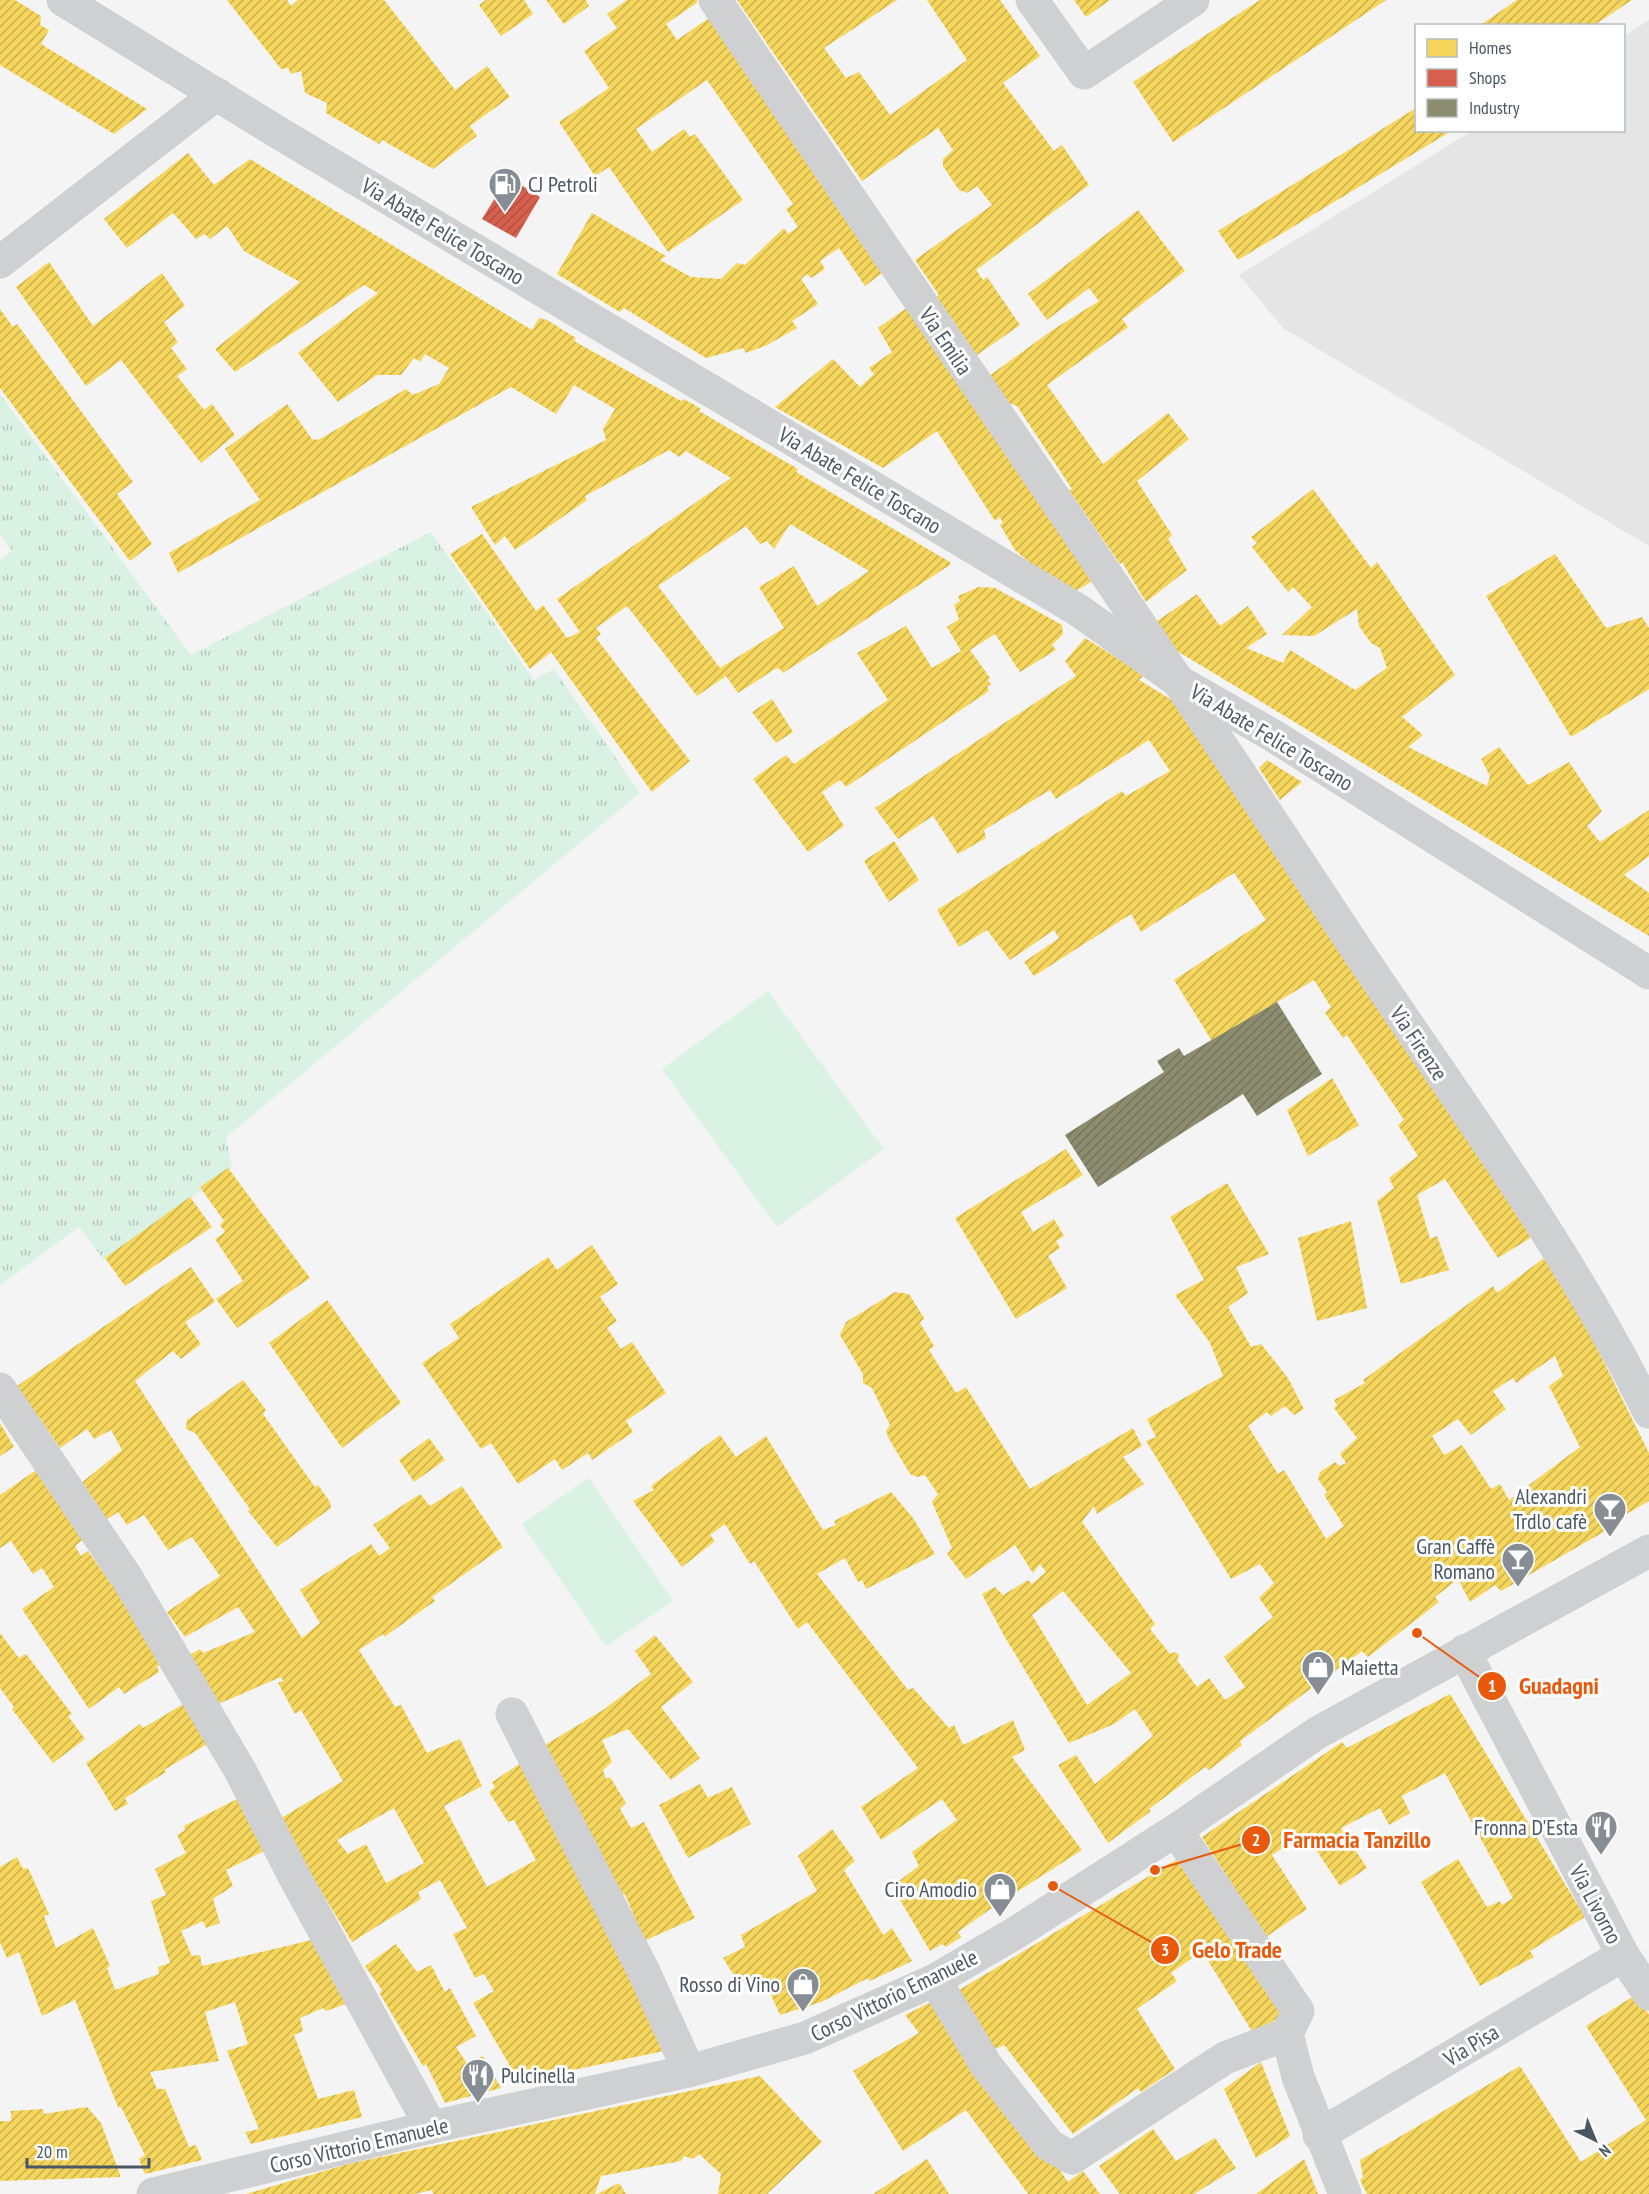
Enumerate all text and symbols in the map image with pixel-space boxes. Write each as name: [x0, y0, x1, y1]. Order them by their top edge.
legend: [1415, 24, 1625, 132]
text: Homes: [1469, 36, 1512, 59]
text: Shops: [1469, 66, 1506, 89]
text: Industry: [1469, 96, 1520, 119]
fuel station icon: CJ Petroli: [487, 166, 523, 213]
place label: CJ Petroli: [528, 170, 598, 198]
street label: Via Abate Felice Toscano: [356, 171, 530, 291]
street label: Via Emilia: [913, 301, 979, 380]
street label: Via Abate Felice Toscano: [773, 420, 947, 540]
street label: Via Abate Felice Toscano: [1185, 677, 1359, 797]
street label: Via Firenze: [1383, 1000, 1454, 1086]
place label: Alexandri Trdlo cafè: [1513, 1482, 1587, 1535]
bar icon: Alexandri Trdlo cafè: [1592, 1491, 1628, 1538]
place label: Gran Caffè Romano: [1416, 1532, 1495, 1585]
bar icon: Gran Caffè Romano: [1500, 1541, 1536, 1588]
shop icon: Maietta: [1300, 1649, 1336, 1696]
place label: Maietta: [1341, 1653, 1399, 1681]
callout: Guadagni: [1477, 1665, 1611, 1707]
text: Guadagni: [1519, 1670, 1599, 1701]
text: 1: [1488, 1674, 1496, 1697]
restaurant icon: Fronna D'Esta: [1583, 1809, 1619, 1856]
place label: Fronna D'Esta: [1474, 1813, 1578, 1841]
callout: Farmacia Tanzillo: [1241, 1819, 1443, 1861]
text: Farmacia Tanzillo: [1283, 1824, 1431, 1855]
text: 2: [1252, 1828, 1260, 1851]
street label: Via Livorno: [1563, 1859, 1628, 1948]
shop icon: Ciro Amodio: [982, 1871, 1018, 1918]
place label: Ciro Amodio: [885, 1875, 977, 1903]
callout: Gelo Trade: [1150, 1929, 1295, 1971]
text: Gelo Trade: [1192, 1934, 1282, 1965]
text: 3: [1161, 1938, 1169, 1961]
street label: Corso Vittorio Emanuele: [806, 1942, 982, 2048]
shop icon: Rosso di Vino: [785, 1966, 821, 2013]
place label: Rosso di Vino: [679, 1970, 780, 1998]
street label: Via Pisa: [1437, 2018, 1504, 2073]
restaurant icon: Pulcinella: [460, 2057, 496, 2104]
place label: Pulcinella: [501, 2061, 575, 2089]
north arrow: [1565, 2110, 1625, 2170]
street label: Corso Vittorio Emanuele: [267, 2111, 451, 2179]
scale bar: [27, 2131, 148, 2169]
text: 20 m: [36, 2140, 68, 2163]
text: N: [1595, 2141, 1615, 2161]

